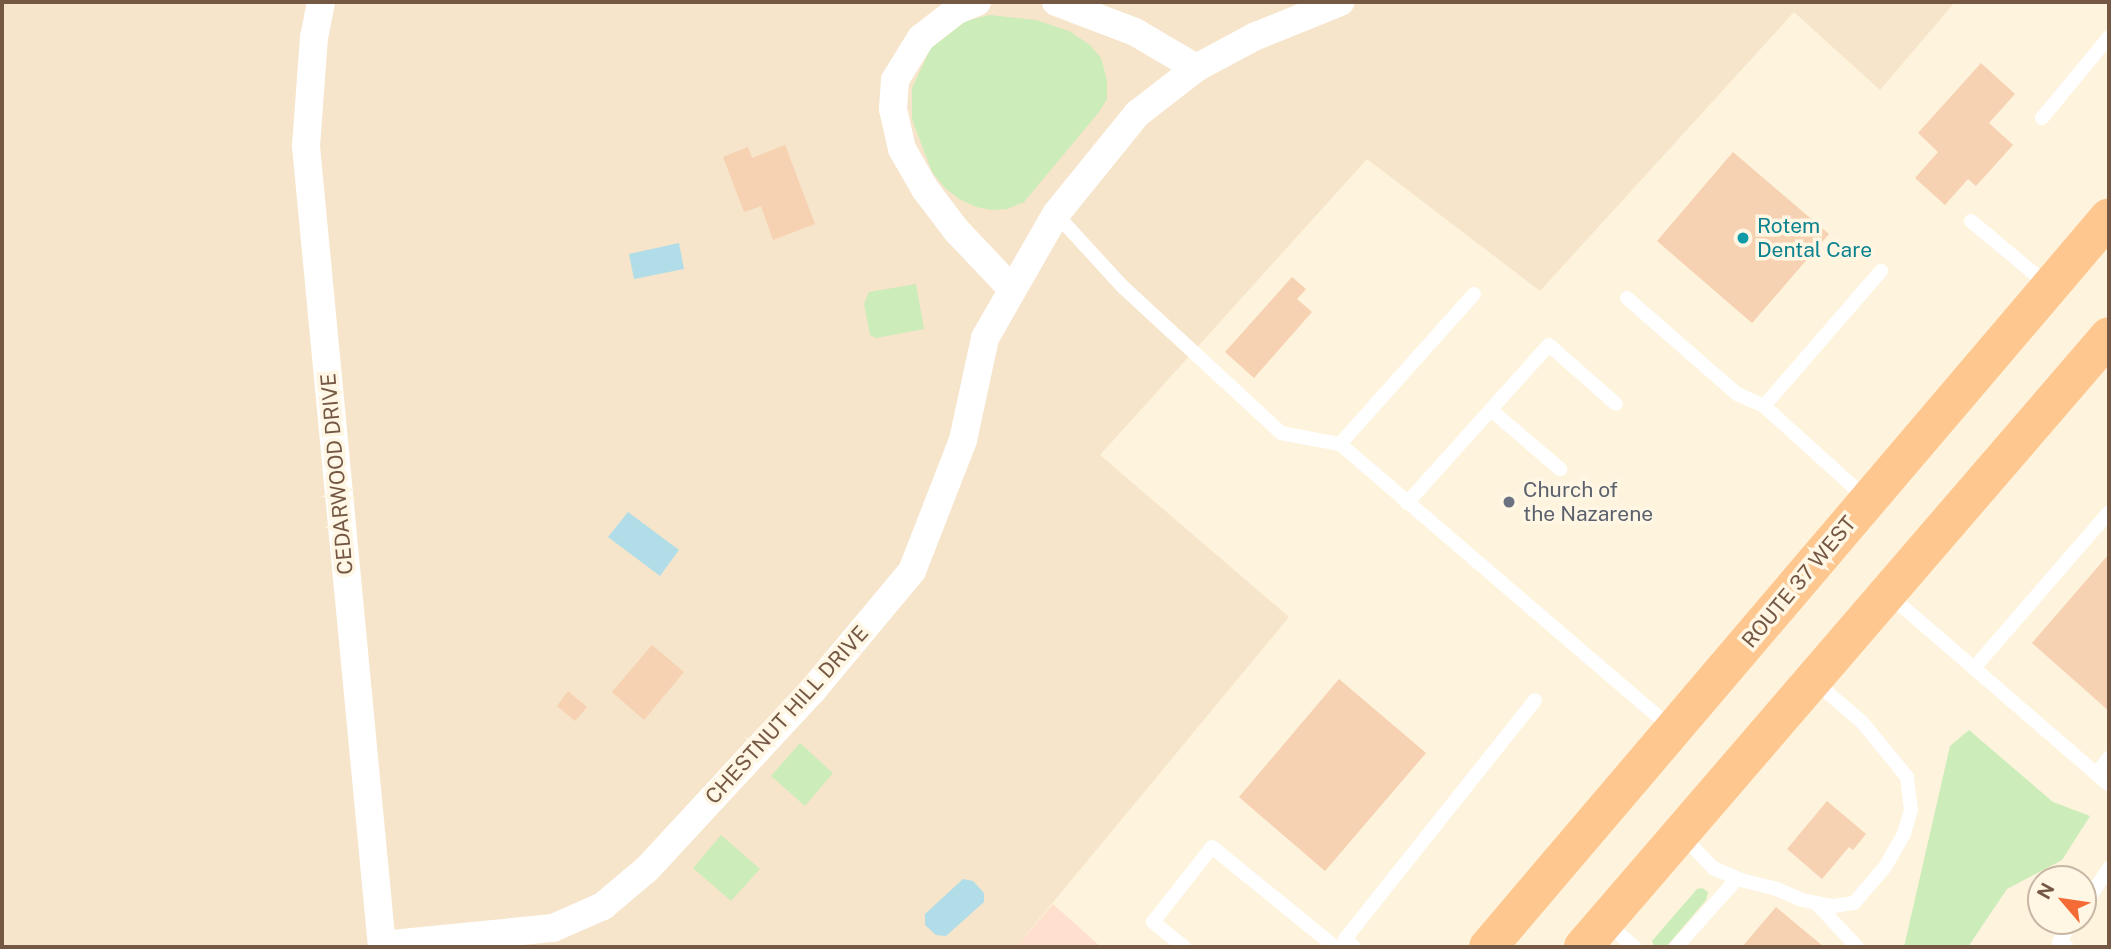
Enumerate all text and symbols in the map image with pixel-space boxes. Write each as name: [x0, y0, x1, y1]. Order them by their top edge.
place label: Rotem Dental Care: [1757, 213, 1872, 263]
marker: Rotem Dental Care: [1735, 230, 1751, 246]
street label: CEDARWOOD DRIVE: [316, 372, 358, 576]
place label: Church of the Nazarene: [1523, 477, 1653, 527]
marker: Church of the Nazarene: [1501, 494, 1517, 510]
street label: ROUTE 37 WEST: [1737, 511, 1861, 653]
street label: CHESTNUT HILL DRIVE: [700, 621, 874, 809]
north arrow: [2027, 865, 2097, 935]
text: N: [2032, 879, 2059, 903]

